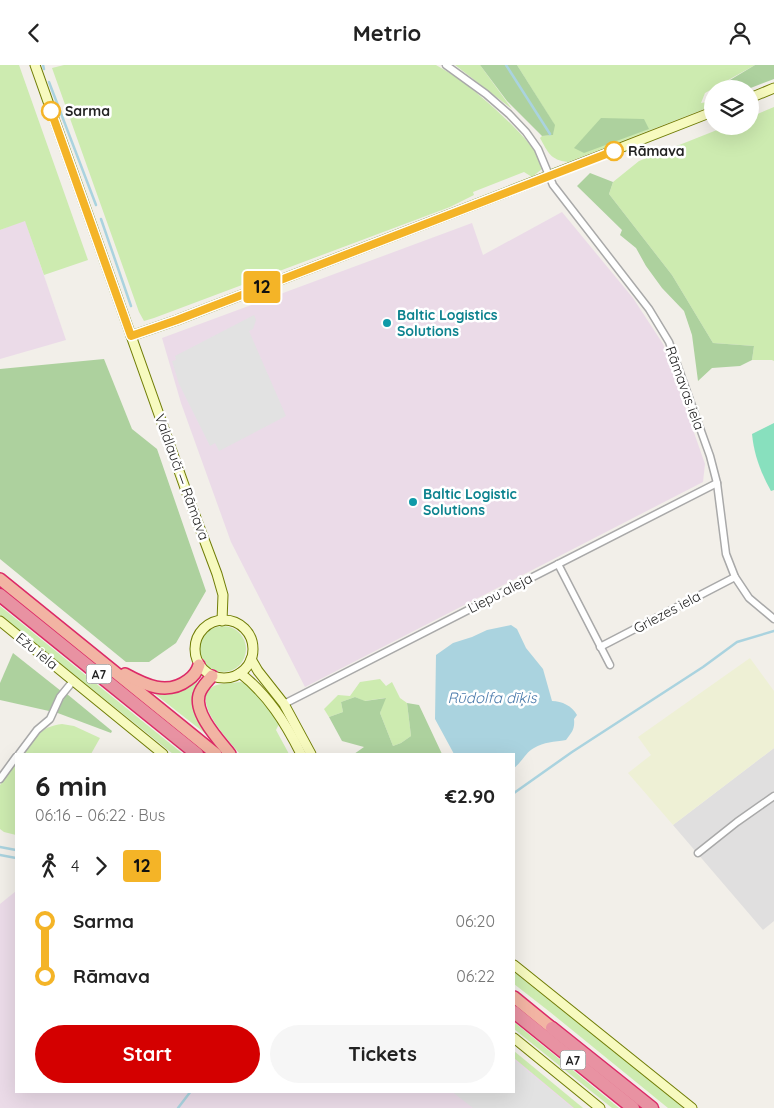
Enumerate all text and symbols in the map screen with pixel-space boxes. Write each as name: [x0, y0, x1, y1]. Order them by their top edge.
icon: back: [20, 19, 48, 47]
text: Metrio: [353, 19, 421, 47]
icon: person: [726, 19, 754, 47]
map controls: [704, 80, 759, 135]
button: layers: [704, 80, 759, 135]
marker: Sarma: [41, 101, 61, 121]
place label: Sarma: [65, 102, 110, 120]
marker: Rāmava: [604, 141, 624, 161]
place label: Rāmava: [628, 142, 685, 160]
line badge: 12: [240, 271, 284, 303]
text: 12: [253, 275, 271, 298]
place label: Baltic Logistics Solutions: [397, 306, 498, 340]
marker: Baltic Logistics Solutions: [381, 317, 393, 329]
street label: Rāmavas iela: [662, 344, 708, 432]
street label: Valdlauči — Rāmava: [151, 411, 213, 543]
place label: Baltic Logistic Solutions: [423, 485, 517, 519]
marker: Baltic Logistic Solutions: [407, 496, 419, 508]
street label: Liepu aleja: [465, 569, 535, 617]
street label: Griezes iela: [630, 587, 704, 637]
street label: Ežu iela: [12, 629, 62, 673]
road number: A7: [86, 665, 112, 683]
water label: Rūdolfa dīķis: [447, 688, 538, 707]
text: 6 min: [35, 768, 107, 803]
text: €2.90: [445, 784, 495, 808]
text: 06:16 – 06:22 · Bus: [35, 805, 165, 825]
icon: walk: [35, 852, 63, 880]
icon: forward: [87, 852, 115, 880]
text: 12: [133, 854, 151, 877]
text: 4: [71, 856, 79, 876]
text: Sarma: [73, 909, 134, 933]
text: 06:20: [455, 911, 495, 931]
text: Rāmava: [73, 964, 150, 988]
text: 06:22: [456, 966, 495, 986]
button: Start: [35, 1025, 260, 1083]
button: Tickets: [270, 1025, 495, 1083]
road number: A7: [560, 1051, 586, 1069]

